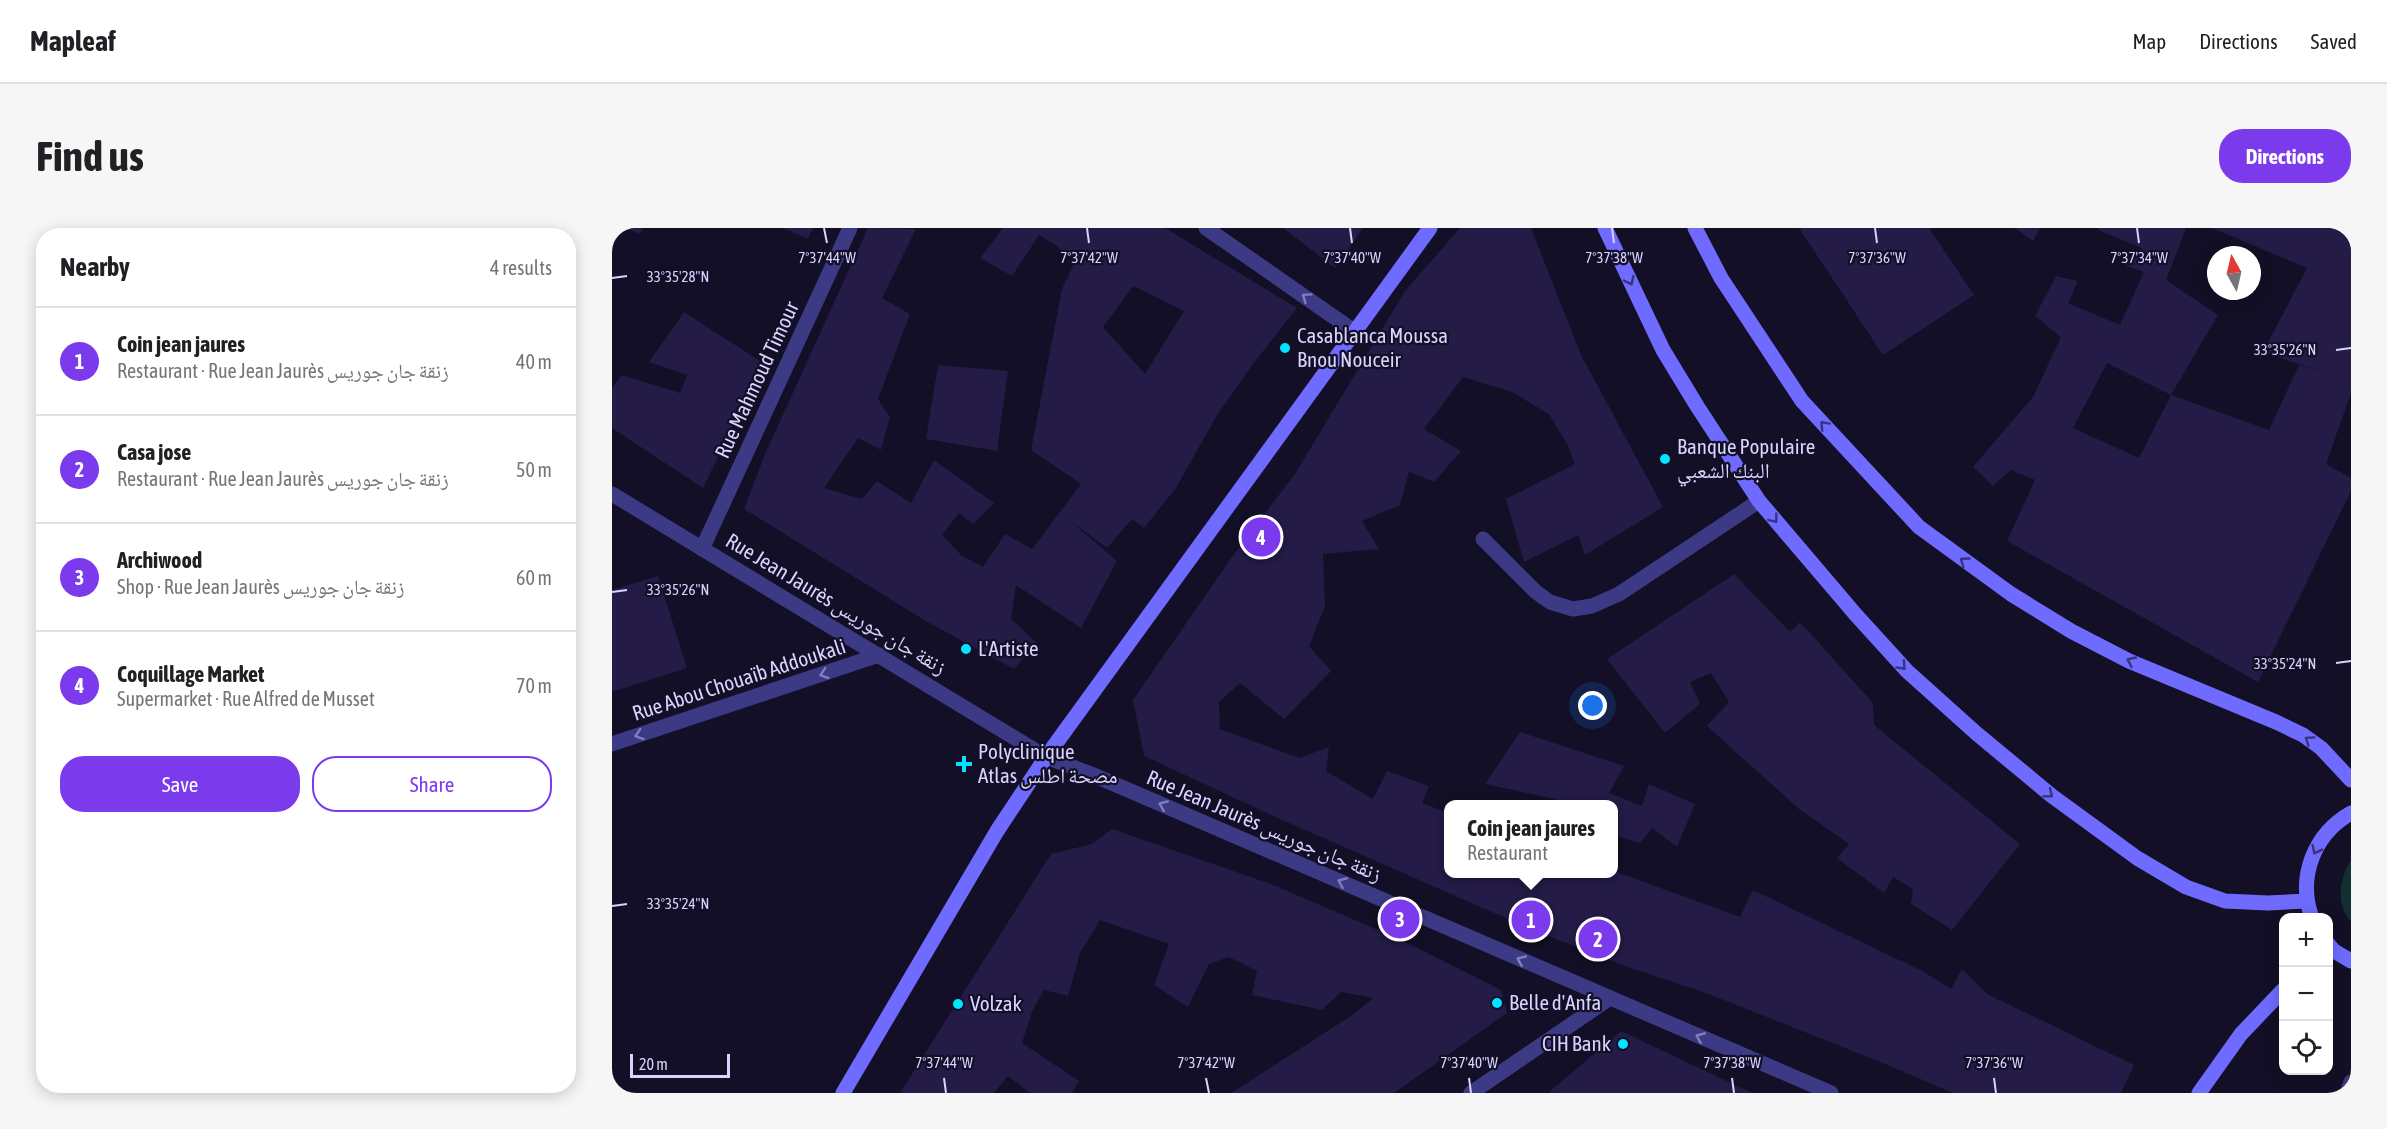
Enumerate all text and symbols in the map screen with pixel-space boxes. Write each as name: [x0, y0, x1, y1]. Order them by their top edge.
text: Mapleaf: [30, 25, 116, 57]
text: Map: [2132, 29, 2166, 53]
text: Directions: [2199, 29, 2278, 53]
text: Saved: [2311, 29, 2357, 53]
button: Directions: [2219, 129, 2351, 183]
text: Find us: [36, 132, 144, 180]
north arrow: [2207, 246, 2261, 300]
text: 7°37'44"W: [798, 249, 856, 266]
text: 7°37'42"W: [1060, 249, 1118, 266]
text: 7°37'40"W: [1323, 249, 1381, 266]
text: 7°37'38"W: [1585, 249, 1643, 266]
text: 7°37'36"W: [1848, 249, 1906, 266]
text: 7°37'34"W: [2110, 249, 2168, 266]
text: Nearby: [60, 252, 130, 282]
text: 4 results: [490, 256, 552, 279]
text: 33°35'28"N: [647, 268, 709, 285]
one-way arrow: [1623, 274, 1635, 285]
one-way arrow: [1301, 293, 1312, 304]
street label: Rue Mahmoud Timour: [709, 297, 803, 462]
place label: Casablanca Moussa Bnou Nouceir: [1297, 323, 1448, 371]
text: Coin jean jaures: [117, 331, 245, 357]
marker: Casablanca Moussa Bnou Nouceir: [1278, 341, 1292, 355]
text: 33°35'26"N: [2254, 341, 2316, 358]
text: 1: [75, 350, 84, 373]
text: 40 m: [516, 350, 552, 373]
text: Restaurant · Rue Jean Jaurès زنقة جان جوريس: [117, 359, 449, 382]
one-way arrow: [1821, 422, 1832, 433]
place label: Banque Populaire البنك الشعبي: [1677, 434, 1815, 487]
text: Casa jose: [117, 439, 191, 465]
marker: Banque Populaire البنك الشعبي: [1658, 452, 1672, 466]
text: 2: [75, 458, 84, 481]
text: 50 m: [516, 458, 552, 481]
text: Restaurant · Rue Jean Jaurès زنقة جان جوريس: [117, 467, 449, 490]
one-way arrow: [1766, 513, 1777, 524]
pin: 4: [1242, 514, 1280, 560]
street label: Rue Jean Jaurès زنقة جان جوريس: [721, 528, 951, 680]
text: Archiwood: [117, 547, 202, 573]
one-way arrow: [1960, 557, 1971, 568]
text: 3: [75, 566, 84, 589]
text: 60 m: [516, 566, 552, 589]
text: Shop · Rue Jean Jaurès زنقة جان جوريس: [117, 575, 405, 598]
text: 33°35'26"N: [647, 581, 709, 598]
street label: Rue Abou Chouaïb Addoukali: [629, 633, 848, 725]
place label: L'Artiste: [978, 636, 1038, 660]
marker: L'Artiste: [959, 642, 973, 656]
text: 33°35'24"N: [2254, 655, 2316, 672]
one-way arrow: [2126, 657, 2137, 669]
one-way arrow: [1895, 658, 1906, 669]
text: Coquillage Market: [117, 661, 264, 687]
one-way arrow: [819, 666, 830, 679]
text: 4: [75, 674, 84, 697]
text: 70 m: [516, 674, 552, 697]
text: Supermarket · Rue Alfred de Musset: [117, 687, 375, 710]
your location: [1578, 691, 1607, 720]
one-way arrow: [634, 728, 645, 741]
one-way arrow: [2304, 736, 2315, 747]
place label: Polyclinique Atlas مصحة اطلس: [978, 739, 1118, 789]
marker: Polyclinique Atlas مصحة اطلس: [955, 755, 973, 773]
button: Save: [60, 756, 300, 812]
button: Share: [312, 756, 552, 812]
street label: Rue Jean Jaurès زنقة جان جوريس: [1143, 765, 1385, 887]
one-way arrow: [2043, 786, 2054, 797]
one-way arrow: [1158, 800, 1169, 812]
popup: [1444, 800, 1618, 878]
text: Coin jean jaures: [1467, 815, 1595, 841]
text: Restaurant: [1467, 841, 1548, 864]
one-way arrow: [2311, 844, 2323, 855]
one-way arrow: [1337, 877, 1348, 889]
text: 33°35'24"N: [647, 895, 709, 912]
pin: 3: [1380, 896, 1420, 942]
pin: 1: [1512, 898, 1550, 942]
map controls: [2279, 913, 2333, 1075]
button: +: [2279, 913, 2333, 967]
pin: 2: [1578, 916, 1618, 962]
one-way arrow: [1516, 955, 1527, 967]
button: −: [2279, 967, 2333, 1021]
place label: Belle d'Anfa: [1509, 990, 1601, 1014]
place label: Volzak: [970, 991, 1022, 1015]
marker: Belle d'Anfa: [1490, 996, 1504, 1010]
marker: Volzak: [951, 997, 965, 1011]
button: locate: [2279, 1021, 2333, 1075]
place label: CIH Bank: [1542, 1031, 1611, 1055]
one-way arrow: [1695, 1032, 1706, 1044]
marker: CIH Bank: [1616, 1037, 1630, 1051]
scale bar: [630, 1051, 730, 1078]
text: 7°37'44"W: [915, 1054, 973, 1071]
text: 7°37'42"W: [1177, 1054, 1235, 1071]
text: 7°37'40"W: [1440, 1054, 1498, 1071]
text: 7°37'38"W: [1703, 1054, 1761, 1071]
text: 7°37'36"W: [1965, 1054, 2023, 1071]
text: 20 m: [639, 1055, 668, 1073]

